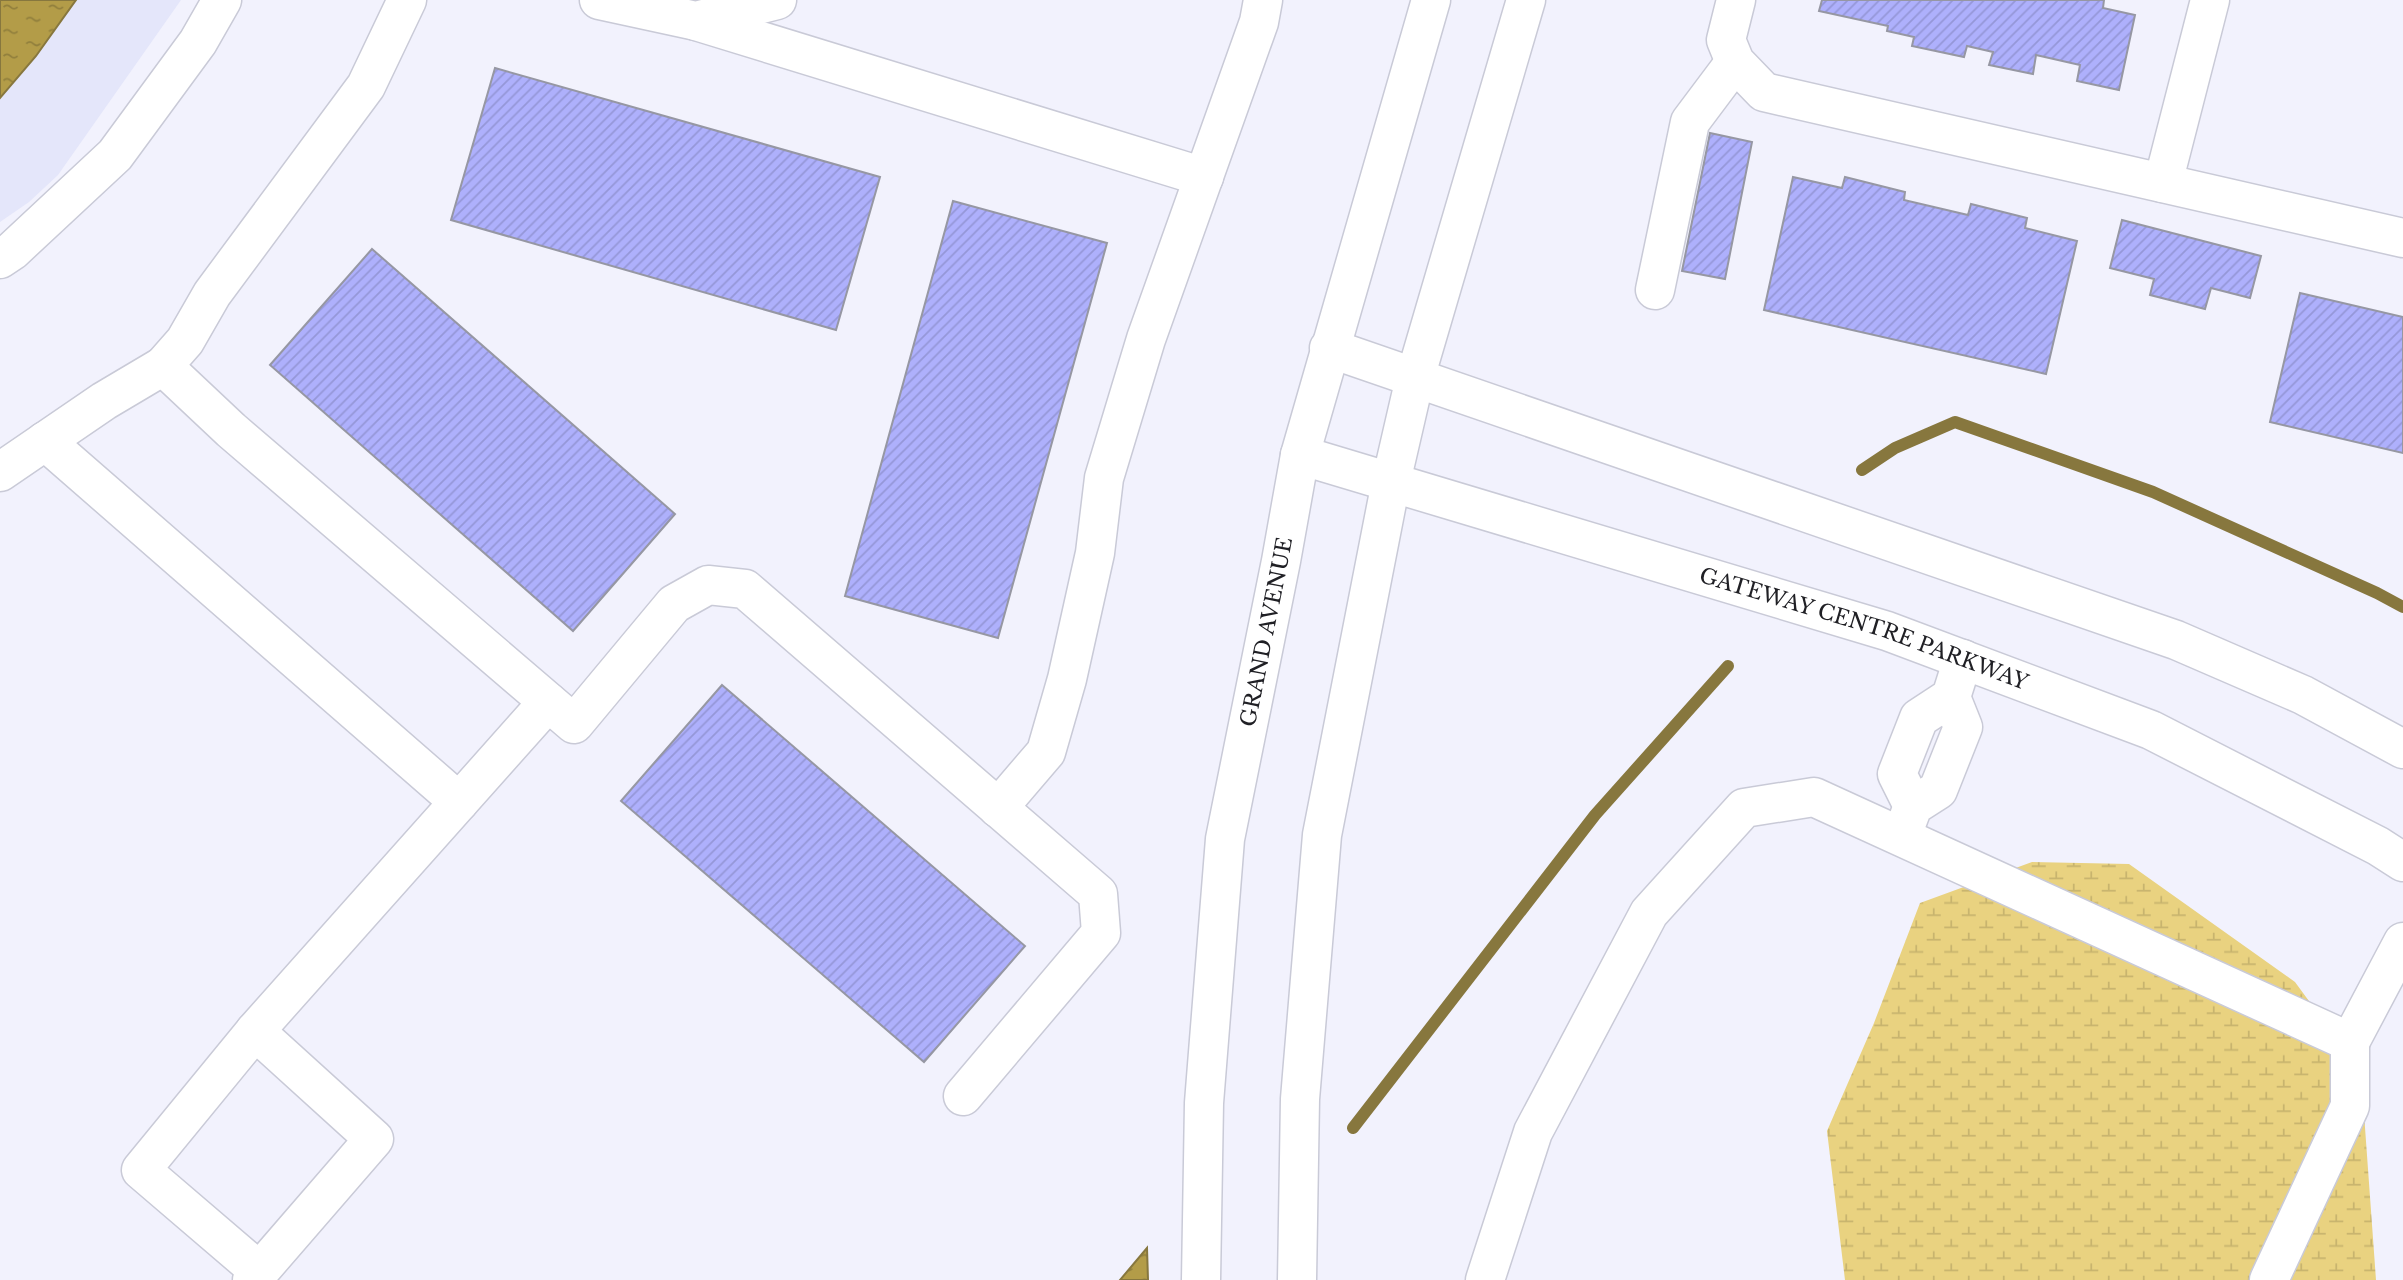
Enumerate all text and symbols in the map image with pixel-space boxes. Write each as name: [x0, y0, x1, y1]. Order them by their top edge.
street label: GRAND AVENUE: [1235, 535, 1298, 729]
street label: GATEWAY CENTRE PARKWAY: [1696, 562, 2032, 696]

